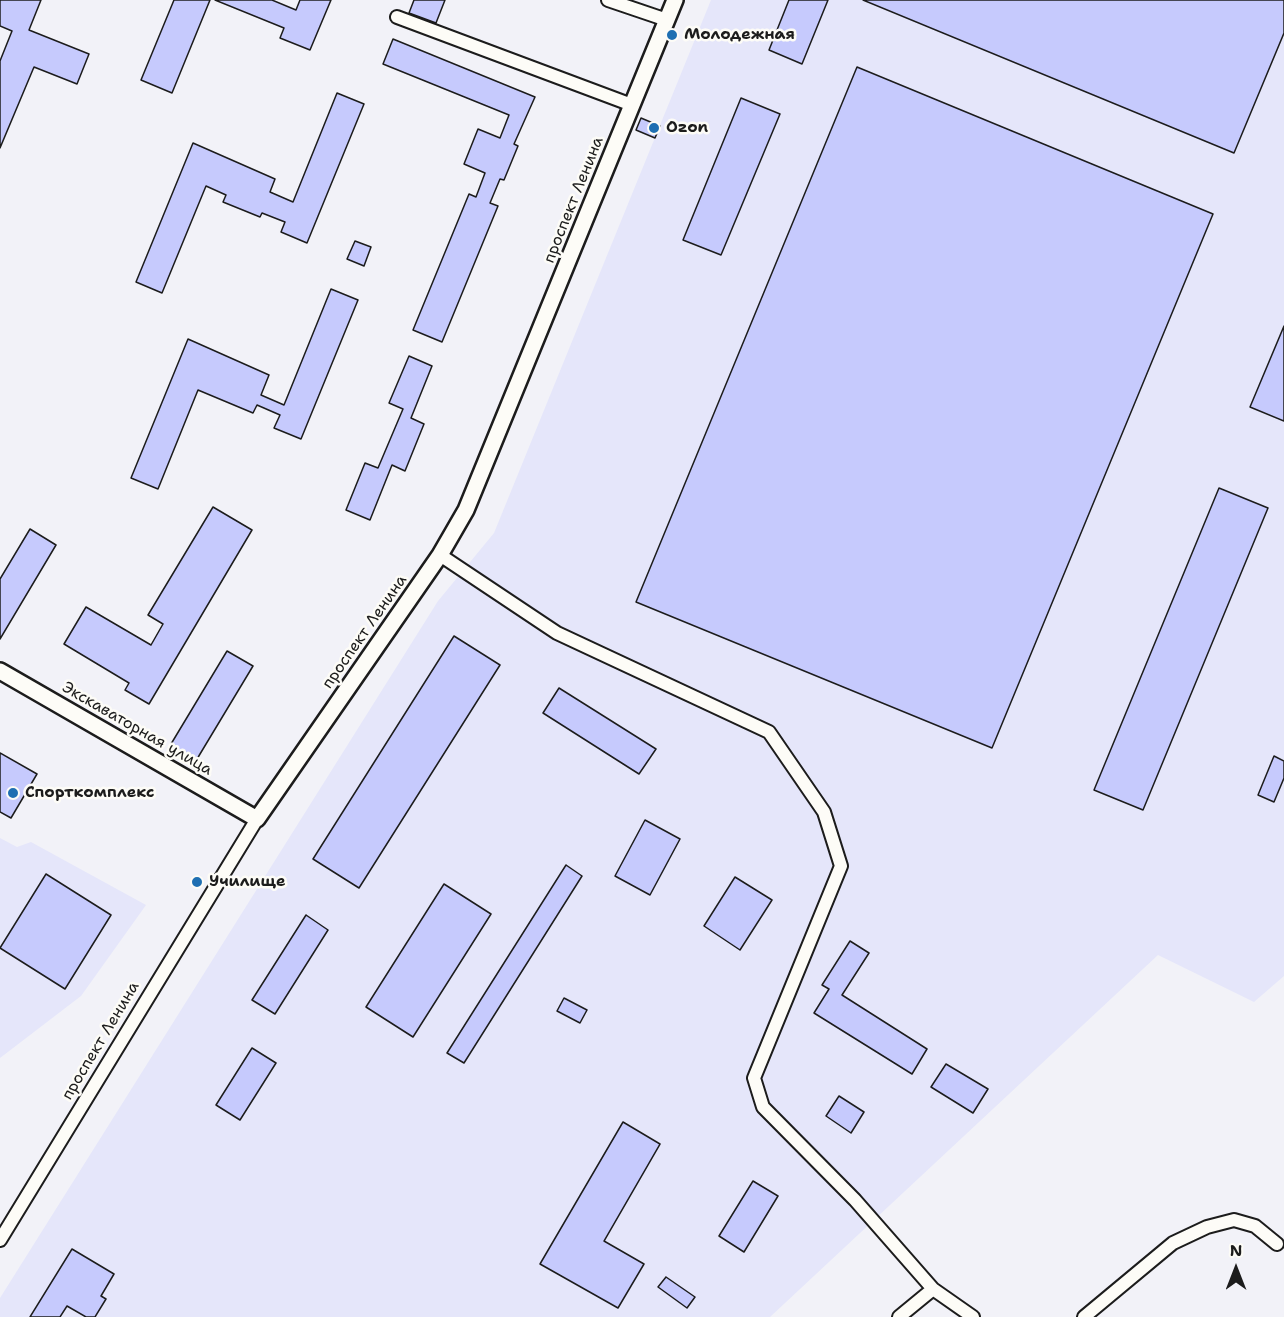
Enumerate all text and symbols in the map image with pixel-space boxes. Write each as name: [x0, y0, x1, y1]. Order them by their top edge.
place label: Молодежная: [684, 25, 795, 45]
marker: Молодежная: [665, 28, 679, 42]
place label: Ozon: [666, 118, 708, 138]
marker: Ozon: [647, 121, 661, 135]
street label: проспект Ленина: [540, 134, 608, 266]
street label: проспект Ленина: [319, 571, 411, 693]
street label: Экскаваторная улица: [58, 678, 216, 780]
place label: Спорткомплекс: [25, 783, 155, 803]
marker: Спорткомплекс: [6, 786, 20, 800]
place label: Училище: [209, 872, 286, 892]
marker: Училище: [190, 875, 204, 889]
street label: проспект Ленина: [58, 978, 144, 1104]
north arrow: [1206, 1239, 1266, 1299]
text: N: [1230, 1240, 1242, 1261]

